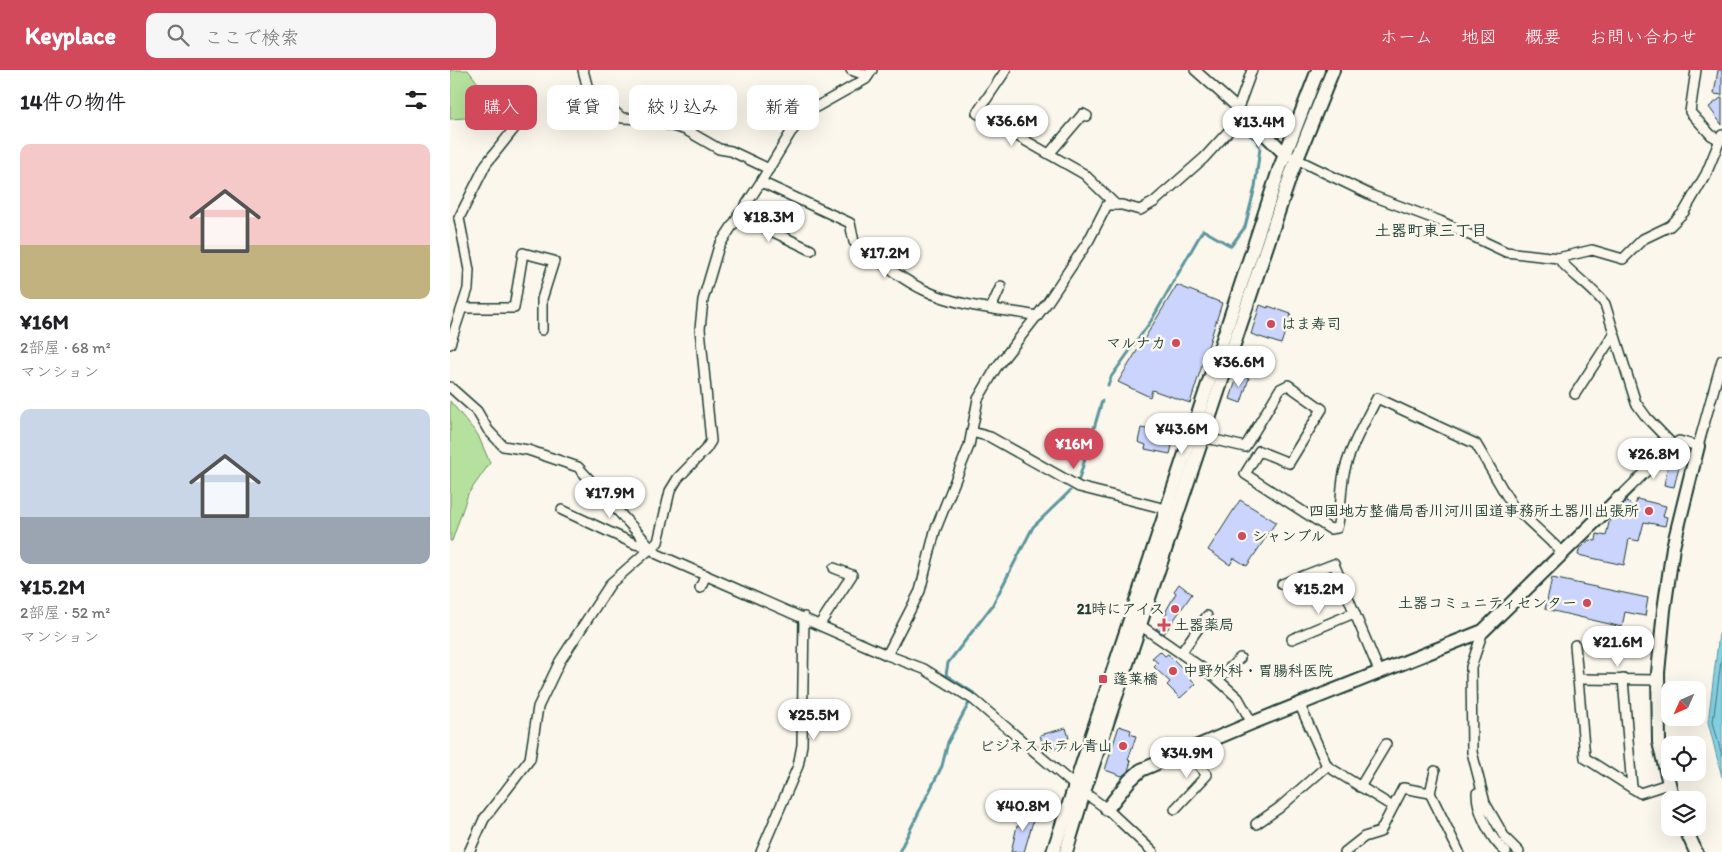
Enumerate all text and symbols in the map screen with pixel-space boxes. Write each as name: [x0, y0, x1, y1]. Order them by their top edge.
search box: [146, 13, 496, 58]
text: Keyplace: [25, 21, 116, 50]
icon: search: [164, 21, 192, 49]
text: ここで検索: [204, 26, 299, 49]
text: ホーム: [1380, 26, 1433, 48]
text: 地図: [1461, 26, 1497, 48]
text: 概要: [1525, 26, 1561, 48]
text: お問い合わせ: [1589, 26, 1697, 48]
chip: 購入: [465, 85, 537, 130]
chip: 賃貸: [547, 85, 619, 130]
chip: 絞り込み: [629, 85, 737, 130]
chip: 新着: [747, 85, 819, 130]
icon: filters: [402, 86, 430, 114]
text: 14件の物件: [20, 89, 126, 114]
pin: ¥36.6M: [971, 104, 1053, 147]
pin: ¥13.4M: [1218, 106, 1300, 148]
text: ¥36.6M: [986, 111, 1038, 130]
text: ¥13.4M: [1233, 112, 1285, 131]
icon: home: [180, 176, 270, 266]
pin: ¥18.3M: [728, 200, 810, 243]
text: ¥18.3M: [744, 207, 794, 226]
district label: 土器町東三丁目: [1375, 221, 1487, 240]
pin: ¥17.2M: [844, 236, 926, 279]
text: ¥17.2M: [860, 243, 910, 262]
text: ¥16M: [20, 309, 69, 334]
place label: はま寿司: [1281, 315, 1341, 333]
marker: はま寿司: [1265, 318, 1277, 330]
place label: マルナカ: [1106, 334, 1166, 352]
marker: マルナカ: [1170, 337, 1182, 349]
text: 2部屋 · 68 m²: [20, 338, 111, 357]
pin: ¥36.6M: [1198, 346, 1280, 388]
text: ¥36.6M: [1213, 352, 1265, 371]
text: マンション: [20, 362, 99, 381]
pin: ¥43.6M: [1141, 412, 1223, 455]
text: ¥43.6M: [1156, 419, 1208, 438]
pin: ¥16M: [1044, 428, 1104, 470]
text: ¥16M: [1055, 434, 1093, 453]
pin: ¥26.8M: [1613, 438, 1695, 480]
icon: home: [180, 441, 270, 531]
text: ¥26.8M: [1628, 444, 1680, 463]
pin: ¥17.9M: [569, 476, 651, 519]
text: ¥17.9M: [585, 483, 635, 502]
place label: 四国地方整備局香川河川国道事務所土器川出張所: [1309, 502, 1639, 520]
marker: 四国地方整備局香川河川国道事務所土器川出張所: [1643, 505, 1655, 517]
place label: シャンブル: [1252, 527, 1326, 545]
marker: シャンブル: [1236, 530, 1248, 542]
pin: ¥15.2M: [1278, 572, 1360, 615]
text: ¥15.2M: [20, 574, 85, 599]
text: ¥15.2M: [1294, 579, 1344, 598]
place label: 土器コミュニティセンター: [1398, 594, 1577, 612]
marker: 土器コミュニティセンター: [1581, 597, 1593, 609]
place label: 21時にアイス: [1077, 600, 1165, 618]
text: 2部屋 · 52 m²: [20, 603, 110, 622]
marker: 21時にアイス: [1169, 603, 1181, 615]
place label: 土器薬局: [1174, 616, 1234, 634]
marker: 土器薬局: [1158, 619, 1170, 631]
pin: ¥21.6M: [1577, 626, 1659, 668]
text: マンション: [20, 627, 99, 646]
text: ¥21.6M: [1593, 632, 1643, 651]
place label: 中野外科・胃腸科医院: [1183, 662, 1333, 680]
marker: 中野外科・胃腸科医院: [1167, 665, 1179, 677]
place label: 蓬莱橋: [1113, 670, 1158, 688]
marker: 蓬莱橋: [1097, 673, 1109, 685]
north arrow: [1661, 681, 1706, 726]
map controls: [1661, 681, 1706, 836]
pin: ¥25.5M: [773, 698, 855, 741]
text: ¥25.5M: [789, 705, 839, 724]
pin: ¥34.9M: [1146, 736, 1228, 779]
button: locate: [1661, 736, 1706, 781]
place label: ビジネスホテル青山: [979, 737, 1113, 755]
marker: ビジネスホテル青山: [1117, 740, 1129, 752]
text: ¥34.9M: [1161, 743, 1213, 762]
pin: ¥40.8M: [982, 790, 1064, 832]
button: layers: [1661, 791, 1706, 836]
text: ¥40.8M: [996, 796, 1050, 815]

